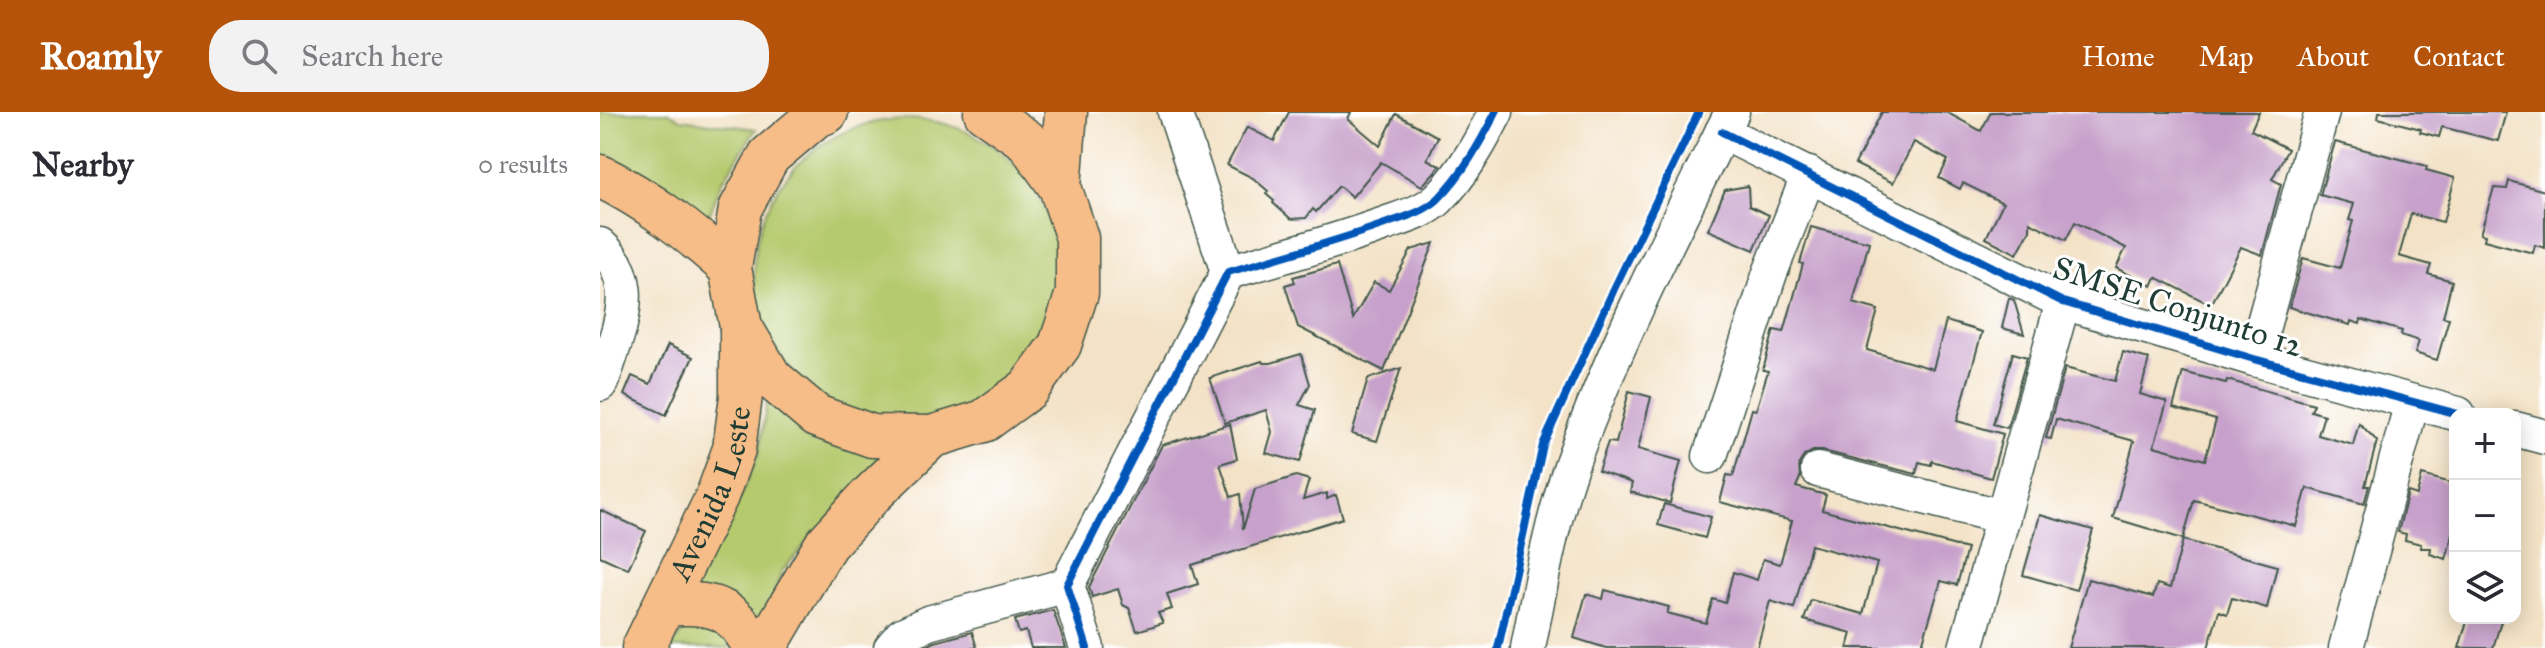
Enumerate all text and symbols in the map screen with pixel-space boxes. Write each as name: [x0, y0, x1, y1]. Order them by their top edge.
search box: [209, 20, 769, 92]
text: Roamly: [40, 33, 161, 79]
icon: search: [237, 34, 281, 78]
text: Search here: [301, 38, 443, 74]
text: Home: [2082, 39, 2155, 74]
text: Map: [2199, 39, 2253, 74]
text: About: [2297, 39, 2369, 74]
text: Contact: [2413, 39, 2505, 74]
text: Nearby: [32, 144, 134, 185]
text: 0 results: [478, 148, 568, 180]
street label: SMSE Conjunto 12: [2048, 248, 2308, 366]
street label: Avenida Leste: [659, 404, 759, 588]
map controls: [2449, 408, 2521, 624]
button: +: [2449, 408, 2521, 480]
button: −: [2449, 480, 2521, 552]
button: layers: [2449, 552, 2521, 624]

